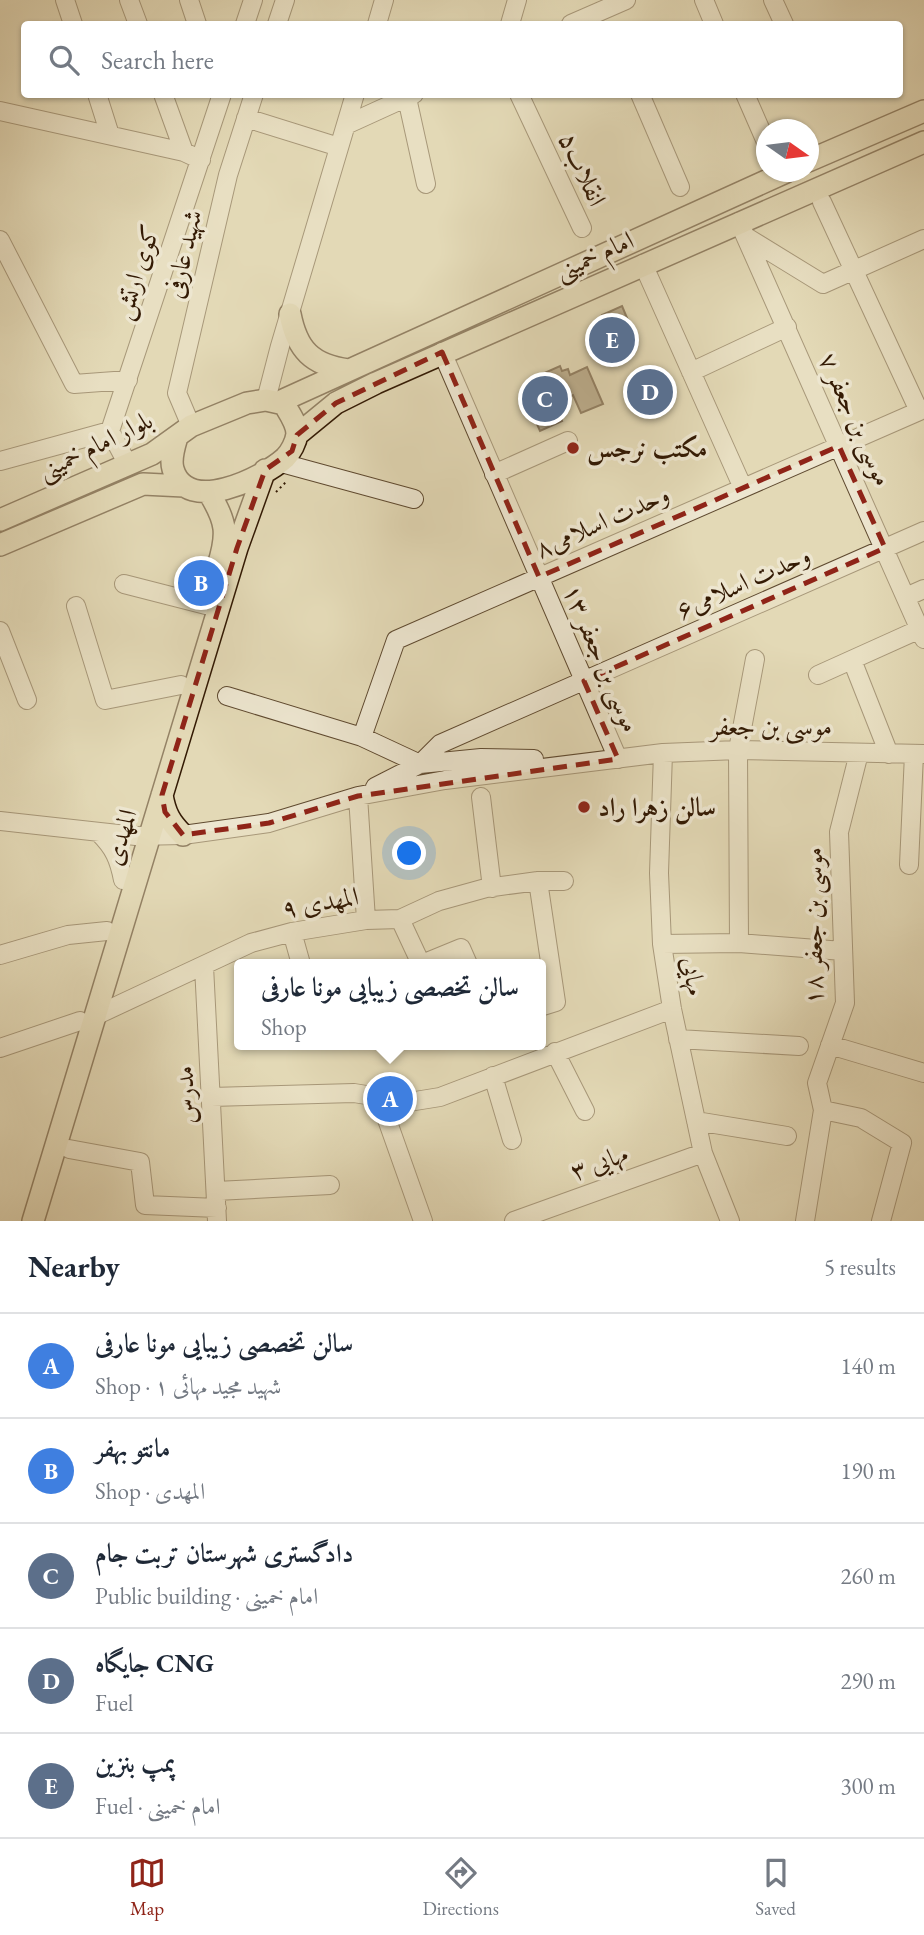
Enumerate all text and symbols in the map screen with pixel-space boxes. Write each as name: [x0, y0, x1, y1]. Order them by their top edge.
search box: [21, 21, 903, 98]
icon: search: [45, 41, 83, 79]
text: Search here: [101, 43, 214, 77]
north arrow: [756, 119, 819, 182]
street label: انقلاب۵: [551, 127, 615, 211]
street label: شهید عارفی: [156, 206, 210, 302]
street label: کوی ارتش: [105, 220, 168, 324]
street label: امام خمینی: [549, 223, 641, 293]
pin: E: [589, 314, 635, 366]
street label: موسی بن جعفر ۷: [810, 347, 901, 492]
pin: D: [627, 366, 673, 418]
pin: C: [522, 373, 568, 425]
street label: بلوار امام خمینی: [32, 403, 161, 493]
place label: مكتب نرجس: [587, 431, 707, 466]
marker: مكتب نرجس: [565, 440, 581, 456]
street label: وحدت اسلامی۸: [529, 476, 675, 566]
street label: وحدت اسلامی۶: [670, 537, 816, 627]
pin: B: [178, 557, 224, 609]
street label: موسی بن جعفر ۱۳: [554, 579, 648, 738]
street label: موسی بن جعفر: [707, 709, 832, 745]
place label: سالن زهرا راد: [598, 790, 716, 825]
marker: سالن زهرا راد: [576, 799, 592, 815]
street label: المهدی: [95, 805, 145, 869]
your location: [392, 836, 426, 870]
street label: موسی بن جعفر ۱۸: [796, 847, 832, 1005]
street label: المهدی ۹: [279, 879, 361, 925]
street label: مهایی: [674, 954, 714, 998]
popup: [234, 959, 546, 1050]
text: سالن تخصصی زیبایی مونا عارفی: [261, 970, 519, 1004]
text: Shop: [261, 1012, 307, 1042]
street label: مدرس: [166, 1065, 204, 1125]
pin: A: [367, 1073, 413, 1125]
street label: مهایی ۳: [565, 1136, 633, 1188]
text: Nearby: [28, 1247, 120, 1286]
text: 5 results: [824, 1252, 896, 1282]
text: سالن تخصصی زیبایی مونا عارفی: [95, 1326, 353, 1360]
text: A: [43, 1351, 59, 1381]
text: 140 m: [840, 1351, 896, 1381]
text: Shop · شهید مجید مهائی ۱: [95, 1371, 282, 1401]
text: مانتو بهفر: [95, 1431, 170, 1465]
text: B: [44, 1456, 58, 1486]
text: 190 m: [840, 1456, 896, 1486]
text: Shop · المهدی: [95, 1476, 205, 1506]
text: دادگستری شهرستان تربت جام: [95, 1536, 353, 1570]
text: C: [43, 1561, 59, 1591]
text: 260 m: [840, 1561, 896, 1591]
text: Public building · امام خمینی: [95, 1581, 318, 1611]
text: جایگاه CNG: [95, 1646, 214, 1680]
text: D: [42, 1666, 60, 1696]
text: 290 m: [840, 1666, 896, 1696]
text: Fuel: [95, 1688, 133, 1718]
text: پمپ بنزین: [95, 1746, 175, 1780]
text: E: [44, 1771, 58, 1801]
text: 300 m: [840, 1771, 896, 1801]
text: Fuel · امام خمینی: [95, 1791, 221, 1821]
tab: Map: [128, 1854, 166, 1921]
tab: Directions: [422, 1854, 499, 1921]
tab: Saved: [755, 1854, 796, 1921]

